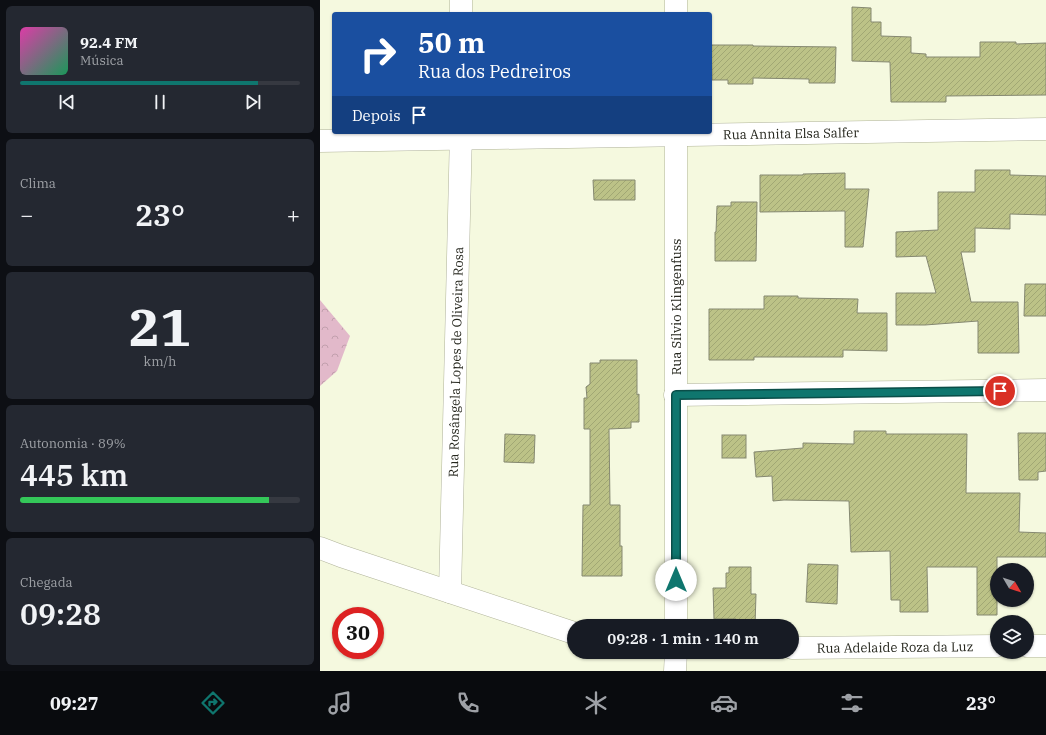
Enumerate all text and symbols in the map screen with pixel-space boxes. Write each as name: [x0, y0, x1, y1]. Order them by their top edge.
text: 50 m: [418, 24, 485, 61]
icon: right: [352, 28, 404, 80]
text: 92.4 FM: [80, 33, 138, 52]
text: Música: [80, 52, 124, 69]
text: Rua dos Pedreiros: [418, 60, 571, 83]
icon: previous: [56, 91, 78, 113]
icon: pause: [149, 91, 171, 113]
icon: next: [242, 91, 264, 113]
icon: arrive: [408, 104, 430, 126]
text: Depois: [352, 106, 400, 125]
street label: Rua Annita Elsa Salfer: [723, 124, 859, 143]
text: Clima: [20, 175, 56, 192]
text: 23°: [135, 195, 185, 234]
text: −: [20, 200, 33, 229]
text: +: [287, 200, 300, 229]
street label: Rua Sílvio Klingenfuss: [668, 239, 685, 375]
street label: Rua Rosângela Lopes de Oliveira Rosa: [444, 247, 467, 477]
text: 21: [129, 293, 191, 360]
text: km/h: [144, 353, 176, 370]
pin: [983, 374, 1017, 408]
icon: arrive: [989, 380, 1011, 402]
text: Autonomia · 89%: [20, 435, 126, 452]
text: 445 km: [20, 455, 128, 494]
position arrow: [655, 559, 697, 601]
north arrow: [990, 563, 1034, 607]
map controls: [990, 563, 1034, 659]
text: Chegada: [20, 574, 73, 591]
text: 09:28: [20, 594, 101, 633]
speed limit sign: 30: [332, 607, 384, 659]
button: layers: [990, 615, 1034, 659]
text: 09:28 · 1 min · 140 m: [607, 629, 759, 648]
street label: Rua Adelaide Roza da Luz: [817, 638, 973, 656]
icon: directions: [199, 689, 227, 717]
icon: music: [326, 689, 354, 717]
icon: phone: [454, 689, 482, 717]
icon: climate: [582, 689, 610, 717]
icon: car: [710, 689, 738, 717]
icon: filters: [838, 689, 866, 717]
text: 09:27: [50, 692, 99, 715]
text: 23°: [966, 692, 996, 715]

